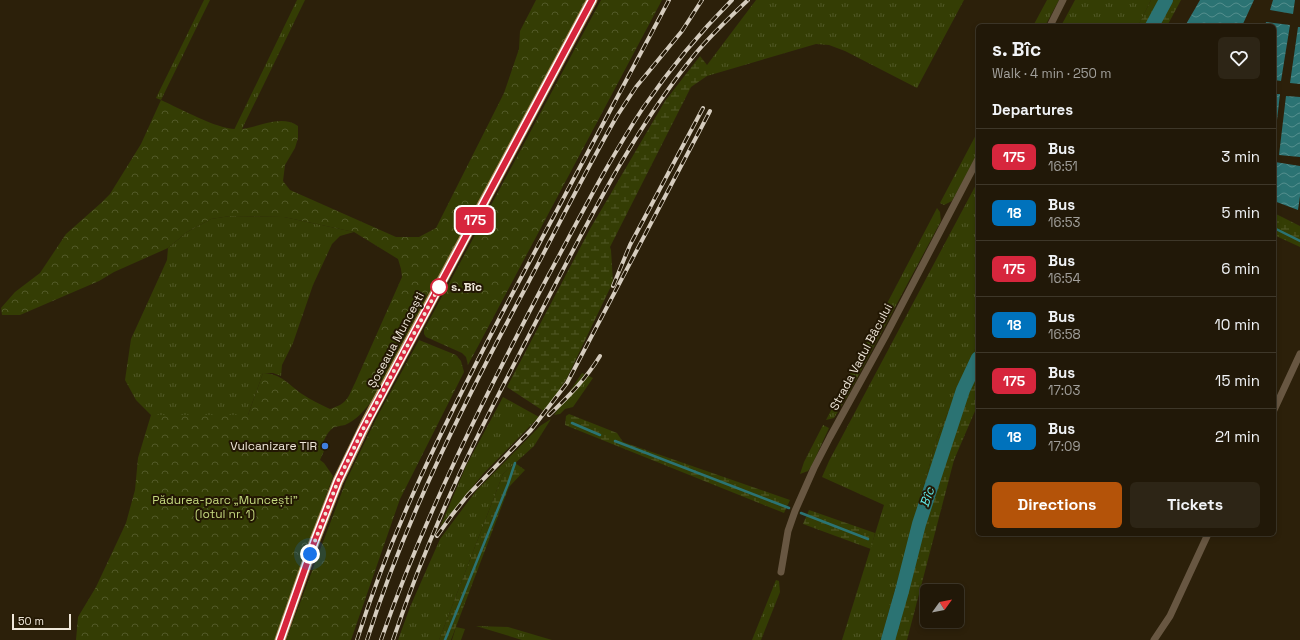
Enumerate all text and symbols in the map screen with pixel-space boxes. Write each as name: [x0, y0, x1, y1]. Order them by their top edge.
text: s. Bîc: [992, 37, 1041, 62]
button: heart: [1218, 37, 1260, 79]
text: Walk · 4 min · 250 m: [992, 65, 1111, 82]
text: Departures: [992, 100, 1073, 119]
text: Bus: [1048, 139, 1075, 158]
text: 3 min: [1221, 147, 1260, 166]
text: 175: [1003, 148, 1025, 166]
text: 16:51: [1048, 158, 1078, 175]
text: Bus: [1048, 195, 1075, 214]
text: 5 min: [1221, 203, 1260, 222]
text: 18: [1007, 204, 1021, 222]
line badge: 175: [452, 207, 498, 233]
text: 175: [464, 211, 486, 229]
text: 16:53: [1048, 214, 1080, 231]
text: Bus: [1048, 251, 1075, 270]
text: 6 min: [1221, 259, 1260, 278]
text: 175: [1003, 260, 1025, 278]
text: 16:54: [1048, 270, 1081, 287]
marker: s. Bîc: [430, 278, 448, 296]
place label: s. Bîc: [451, 279, 482, 295]
street label: Șoseaua Muncești: [364, 289, 428, 391]
street label: Strada Vadul Bâcului: [826, 301, 896, 413]
text: Bus: [1048, 307, 1075, 326]
text: 10 min: [1214, 315, 1260, 334]
text: 18: [1007, 316, 1021, 334]
text: 16:58: [1048, 326, 1081, 343]
text: Bus: [1048, 363, 1075, 382]
text: 15 min: [1215, 371, 1260, 390]
text: 175: [1003, 372, 1025, 390]
text: 17:03: [1048, 382, 1080, 399]
text: Bus: [1048, 419, 1075, 438]
text: 21 min: [1215, 427, 1260, 446]
text: 18: [1007, 428, 1021, 446]
place label: Vulcanizare TIR: [230, 438, 317, 454]
text: 17:09: [1048, 438, 1080, 455]
marker: Vulcanizare TIR: [320, 441, 330, 451]
button: Directions: [992, 482, 1122, 528]
button: Tickets: [1130, 482, 1260, 528]
water label: Bîc: [916, 484, 939, 509]
park label: Pădurea-parc „Muncești” (lotul nr. 1): [152, 492, 298, 522]
your location: [300, 544, 320, 564]
north arrow: [920, 584, 964, 628]
map controls: [920, 584, 964, 628]
scale bar: [12, 612, 71, 631]
text: 50 m: [18, 614, 44, 628]

